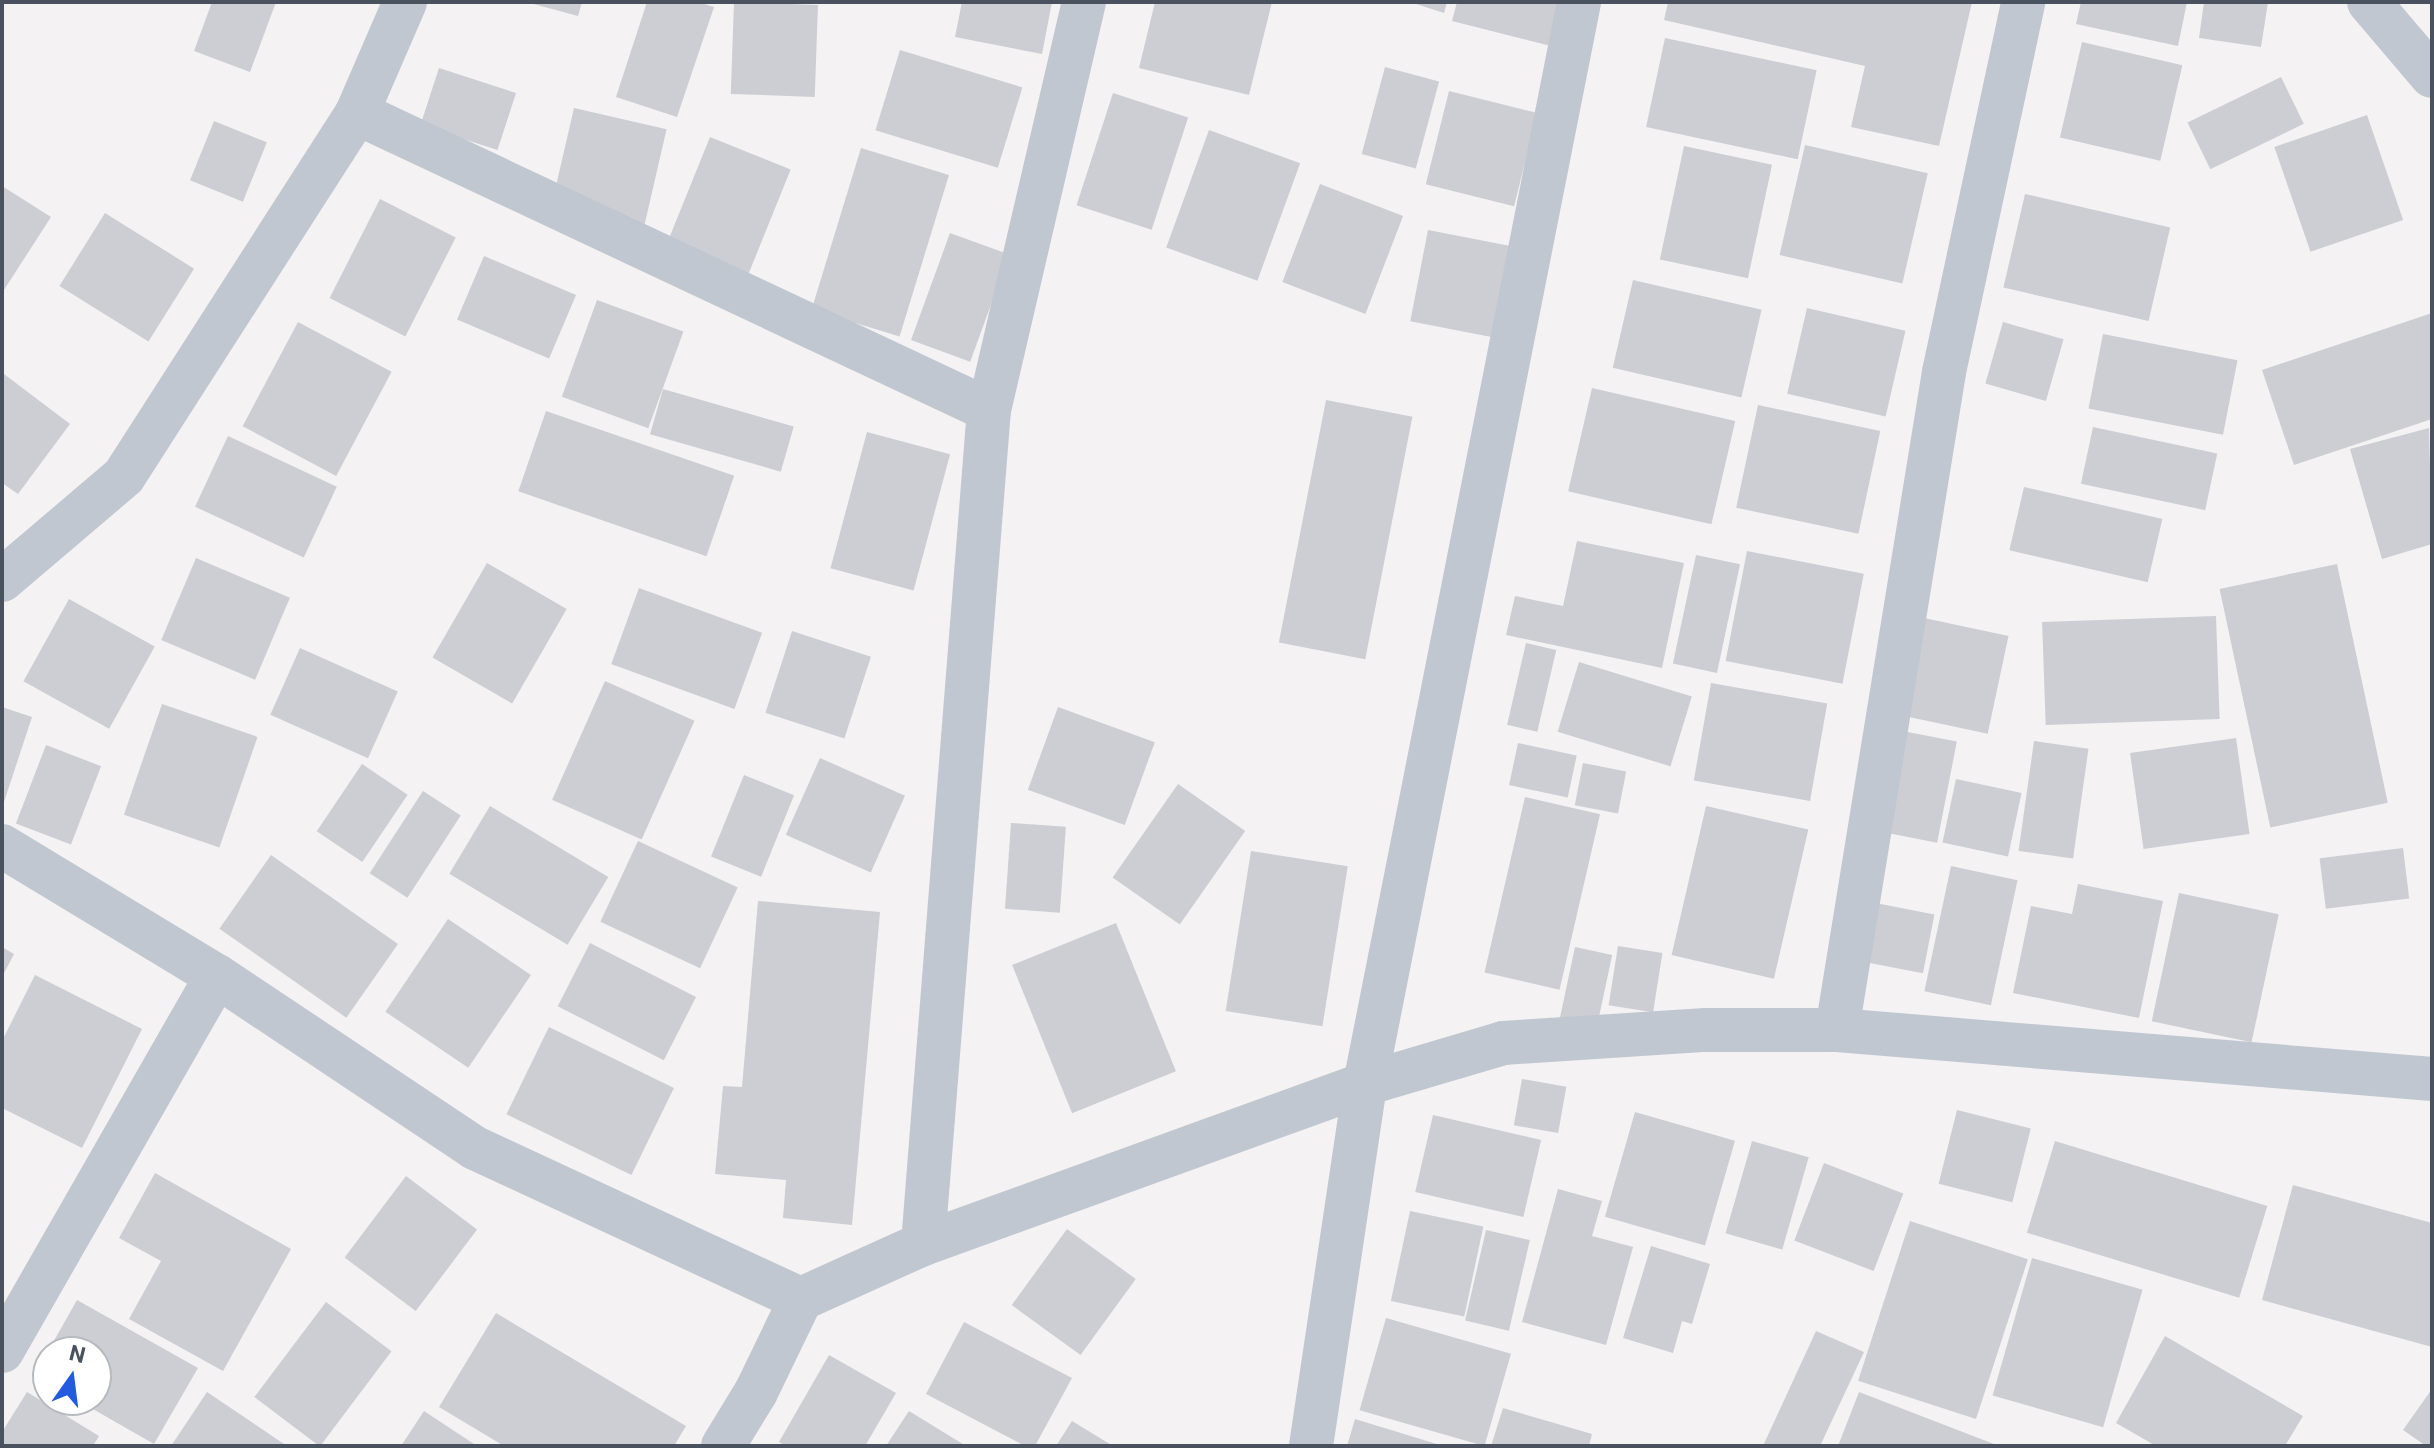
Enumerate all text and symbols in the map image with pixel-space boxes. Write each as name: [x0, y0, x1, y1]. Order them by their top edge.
north arrow: [32, 1336, 112, 1416]
text: N: [67, 1340, 88, 1368]

